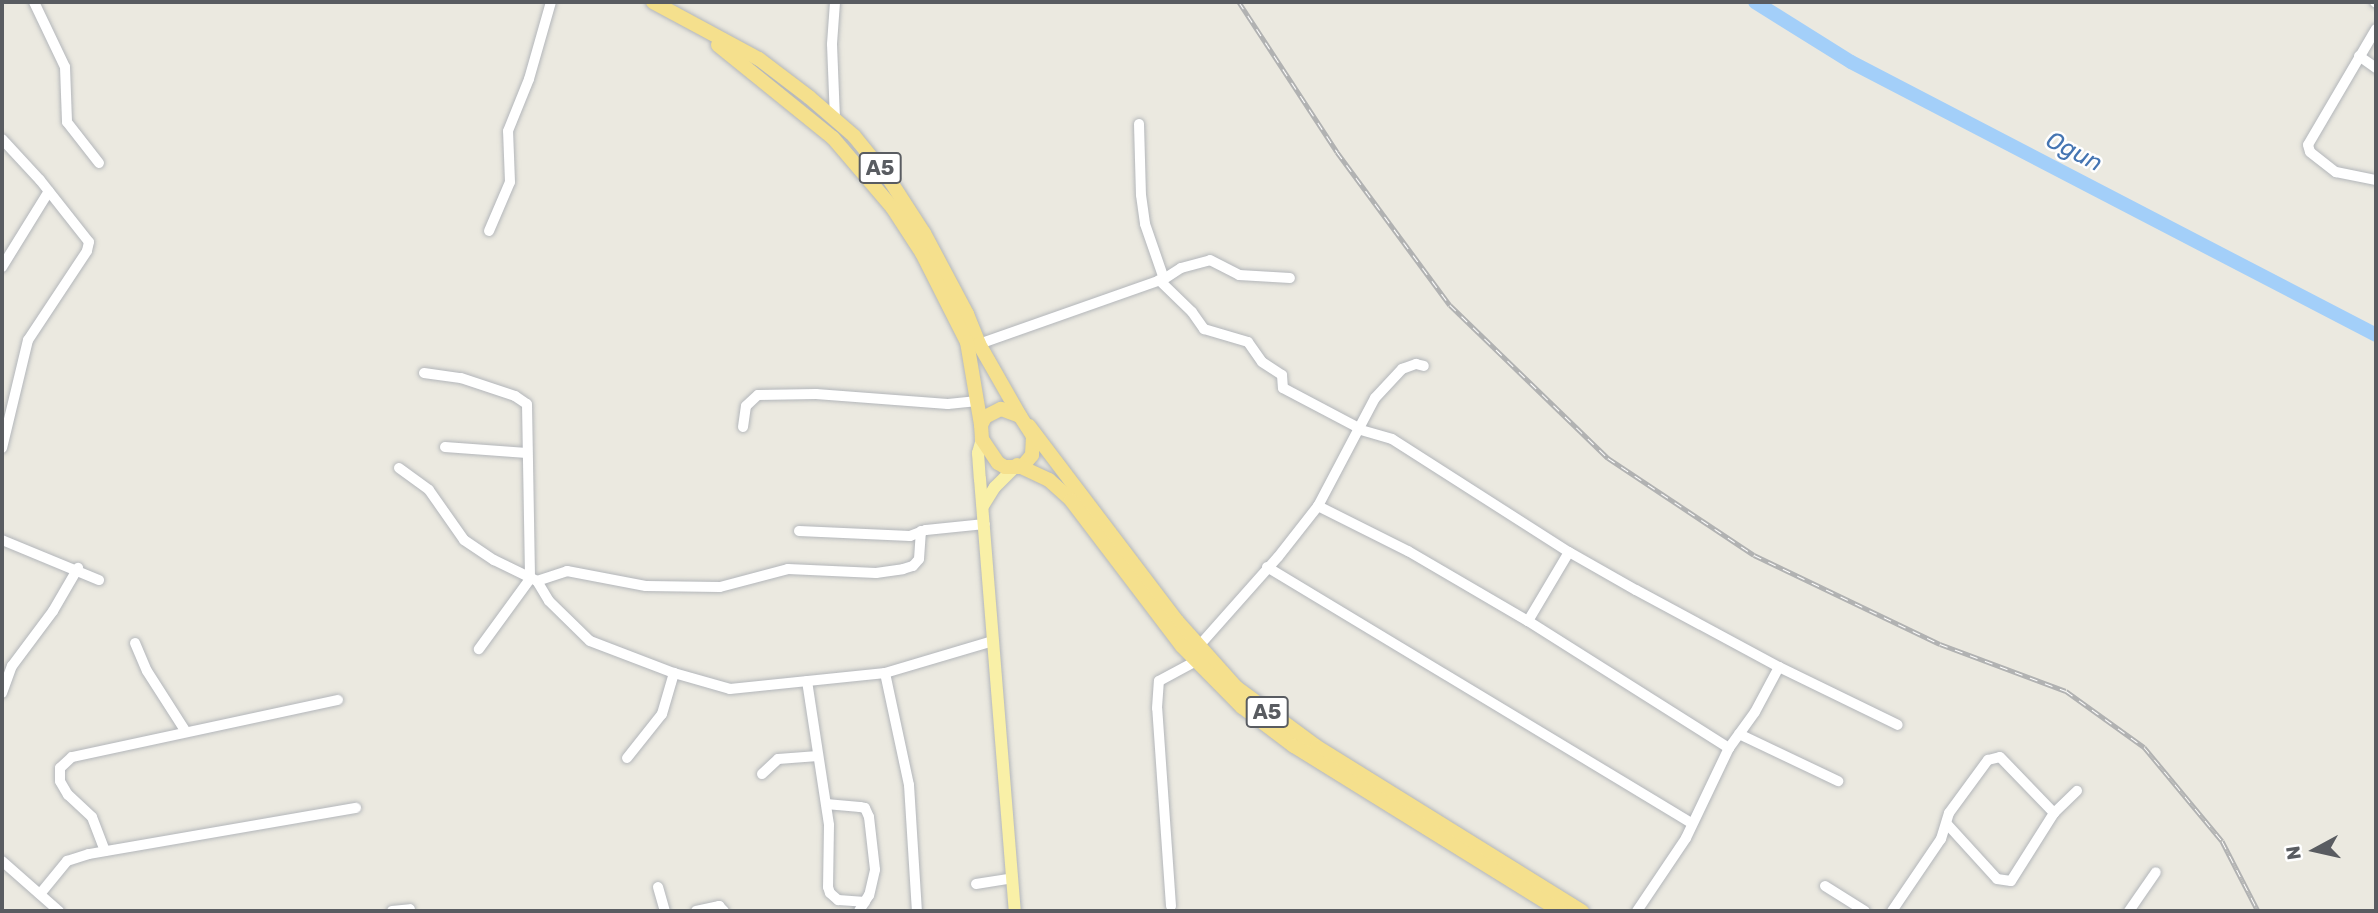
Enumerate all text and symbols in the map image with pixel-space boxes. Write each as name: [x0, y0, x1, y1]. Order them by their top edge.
water label: Ogun: [2041, 126, 2107, 178]
road number: A5: [857, 150, 903, 186]
road number: A5: [1244, 694, 1290, 730]
north arrow: [2280, 815, 2350, 885]
text: N: [2281, 845, 2306, 861]

